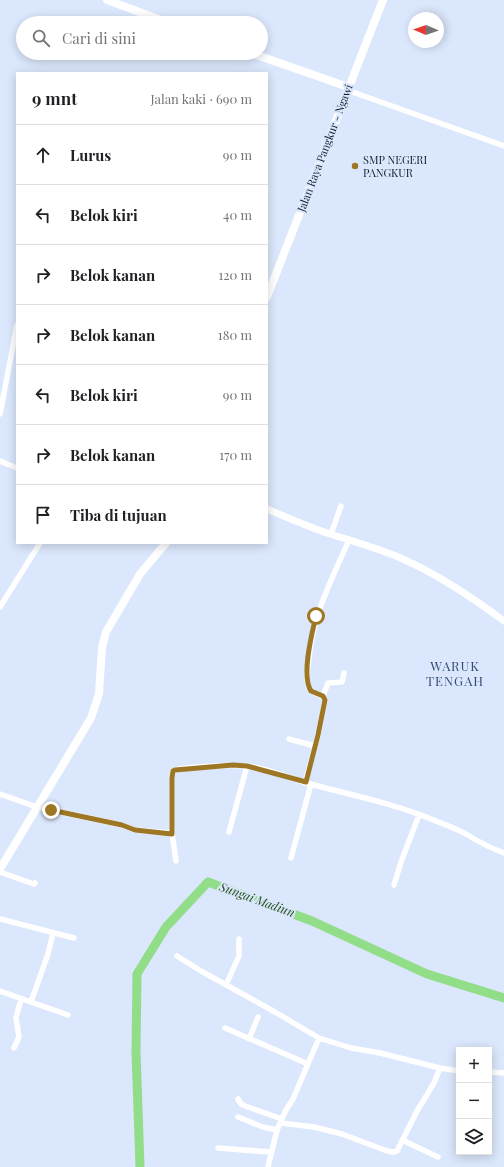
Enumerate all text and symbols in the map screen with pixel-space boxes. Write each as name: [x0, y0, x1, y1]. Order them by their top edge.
north arrow: [408, 12, 444, 48]
search box: [16, 16, 268, 60]
icon: search: [30, 27, 52, 49]
text: Cari di sini: [62, 28, 136, 48]
street label: Jalan Raya Pangkur - Ngawi: [293, 82, 356, 215]
text: 9 mnt: [32, 87, 77, 109]
text: Jalan kaki · 690 m: [150, 90, 252, 107]
icon: ahead: [32, 144, 54, 166]
text: Lurus: [70, 145, 111, 165]
text: 90 m: [223, 146, 252, 163]
place label: SMP NEGERI PANGKUR: [363, 152, 427, 180]
marker: SMP NEGERI PANGKUR: [350, 161, 360, 171]
icon: left: [32, 204, 54, 226]
text: Belok kiri: [70, 205, 138, 225]
text: 40 m: [223, 206, 252, 223]
icon: right: [32, 264, 54, 286]
text: Belok kanan: [70, 265, 155, 285]
text: 120 m: [218, 266, 252, 283]
icon: right: [32, 324, 54, 346]
text: Belok kanan: [70, 325, 155, 345]
text: 180 m: [218, 326, 252, 343]
icon: left: [32, 384, 54, 406]
text: Belok kiri: [70, 385, 138, 405]
text: 90 m: [223, 386, 252, 403]
icon: right: [32, 444, 54, 466]
text: Belok kanan: [70, 445, 155, 465]
text: 170 m: [219, 446, 252, 463]
icon: arrive: [32, 504, 54, 526]
text: Tiba di tujuan: [70, 505, 167, 525]
route start: [307, 607, 325, 625]
district label: WARUK TENGAH: [426, 657, 484, 689]
route end: [42, 801, 60, 819]
water label: Sungai Madiun: [217, 878, 297, 920]
map controls: [456, 1047, 492, 1155]
button: +: [456, 1047, 492, 1083]
button: −: [456, 1083, 492, 1119]
button: layers: [456, 1119, 492, 1155]

